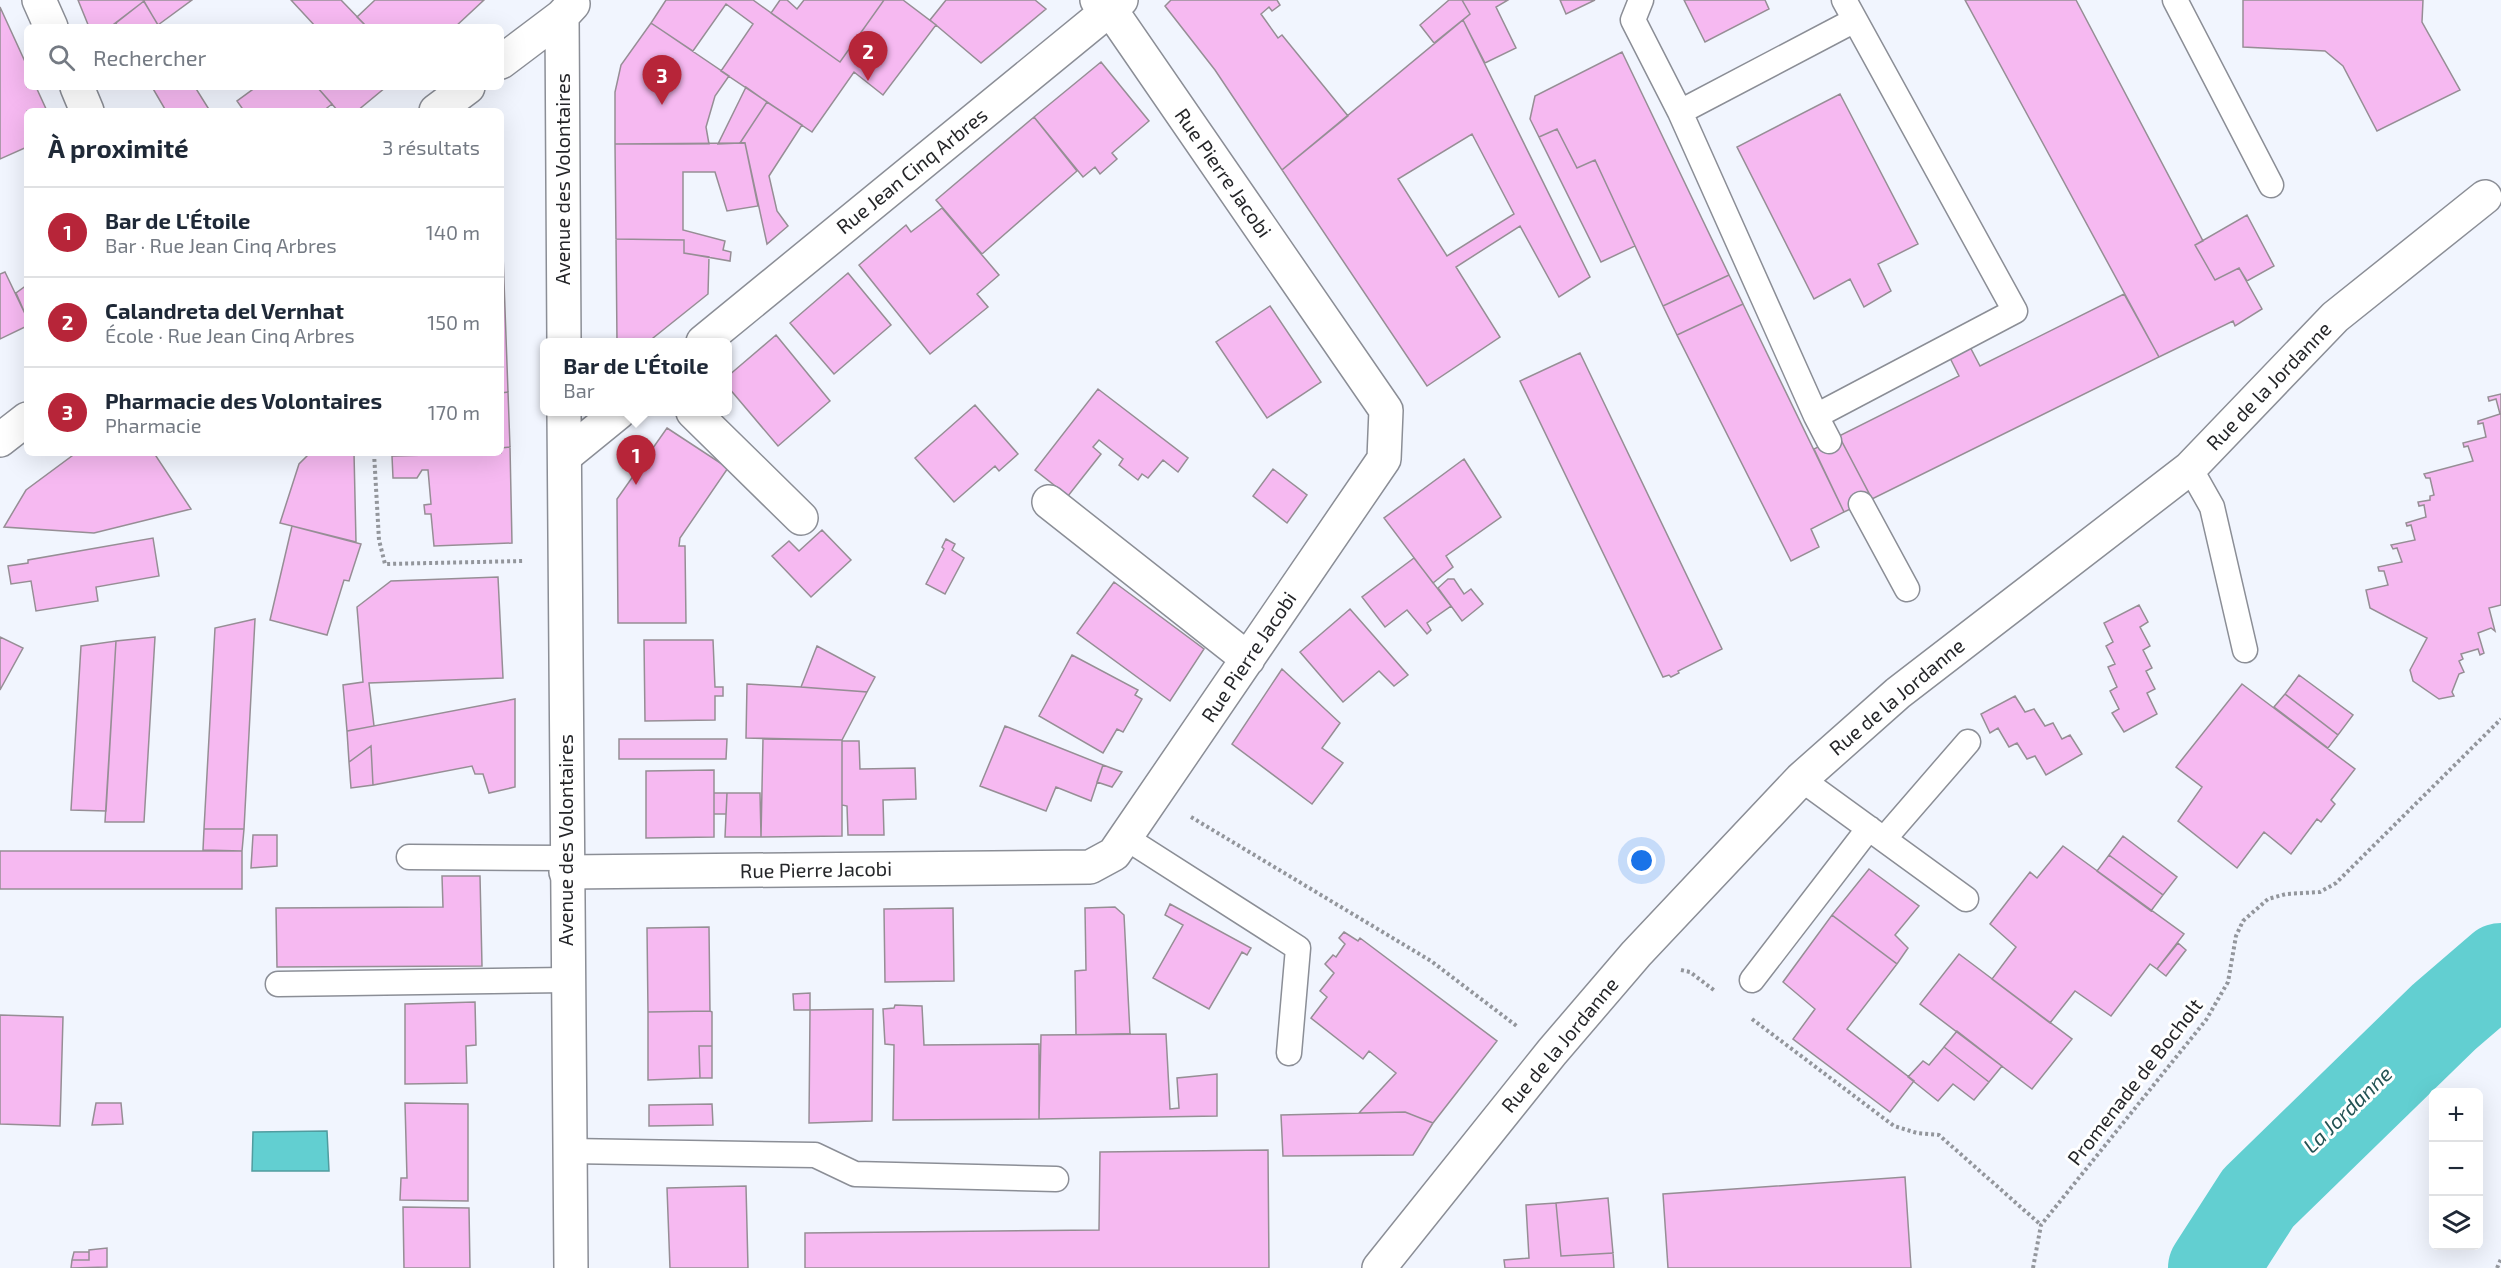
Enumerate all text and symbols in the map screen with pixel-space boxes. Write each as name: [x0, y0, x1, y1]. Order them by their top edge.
search box: [24, 24, 504, 90]
pin: 2: [848, 32, 888, 81]
icon: search: [45, 41, 78, 74]
text: Rechercher: [93, 44, 206, 70]
pin: 3: [642, 56, 682, 105]
street label: Avenue des Volontaires: [550, 73, 574, 285]
street label: Rue Jean Cinq Arbres: [831, 102, 992, 238]
street label: Rue Pierre Jacobi: [1170, 103, 1277, 242]
text: À proximité: [48, 132, 189, 163]
text: 3 résultats: [382, 135, 480, 159]
text: Bar de L'Étoile: [105, 207, 250, 233]
text: 1: [63, 220, 72, 244]
text: 140 m: [426, 220, 480, 244]
text: Bar · Rue Jean Cinq Arbres: [105, 233, 337, 257]
text: Calandreta del Vernhat: [105, 297, 344, 323]
text: 2: [62, 310, 73, 334]
text: 150 m: [427, 310, 480, 334]
street label: Rue de la Jordanne: [2201, 316, 2336, 454]
text: École · Rue Jean Cinq Arbres: [105, 323, 355, 347]
popup: [540, 338, 732, 416]
text: Bar de L'Étoile: [563, 352, 709, 378]
text: Bar: [563, 378, 595, 402]
text: Pharmacie des Volontaires: [105, 387, 382, 413]
text: 3: [62, 400, 73, 424]
text: 170 m: [428, 400, 480, 424]
text: Pharmacie: [105, 413, 201, 437]
pin: 1: [616, 436, 656, 485]
street label: Rue Pierre Jacobi: [1196, 587, 1301, 726]
street label: Rue de la Jordanne: [1824, 633, 1969, 760]
street label: Avenue des Volontaires: [553, 734, 577, 946]
your location: [1627, 846, 1656, 875]
street label: Rue Pierre Jacobi: [740, 856, 892, 882]
street label: Rue de la Jordanne: [1496, 972, 1623, 1117]
street label: Promenade de Bocholt: [2062, 993, 2207, 1170]
water label: La Jordanne: [2297, 1060, 2397, 1157]
map controls: [2429, 1088, 2483, 1250]
button: +: [2429, 1088, 2483, 1142]
button: −: [2429, 1142, 2483, 1196]
button: layers: [2429, 1196, 2483, 1250]

